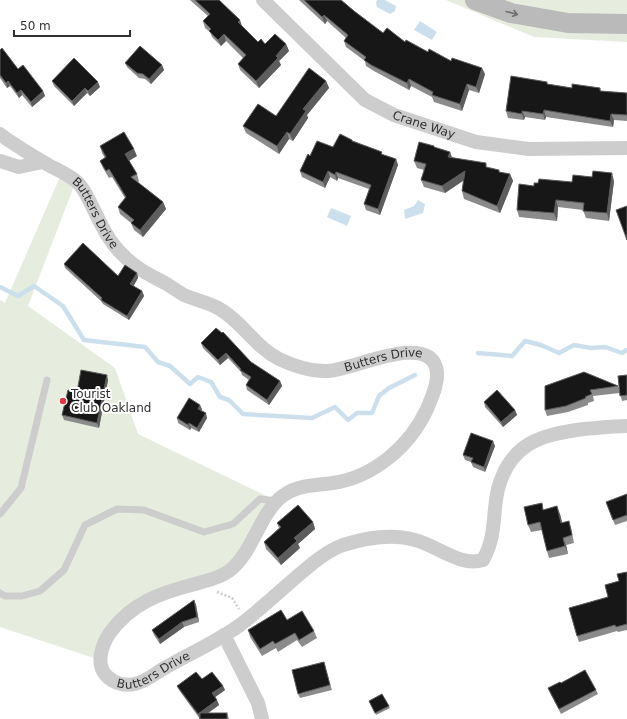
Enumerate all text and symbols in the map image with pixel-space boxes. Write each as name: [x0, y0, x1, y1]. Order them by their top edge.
one-way arrow: [505, 9, 518, 17]
scale bar: [14, 12, 130, 38]
text: 50 m: [20, 19, 51, 33]
street label: Crane Way: [391, 108, 457, 142]
street label: Butters Drive: [70, 174, 121, 251]
street label: Butters Drive: [343, 346, 424, 375]
place label: Tourist Club Oakland: [70, 387, 151, 415]
marker: Tourist Club Oakland: [58, 396, 68, 406]
street label: Butters Drive: [115, 649, 192, 692]

